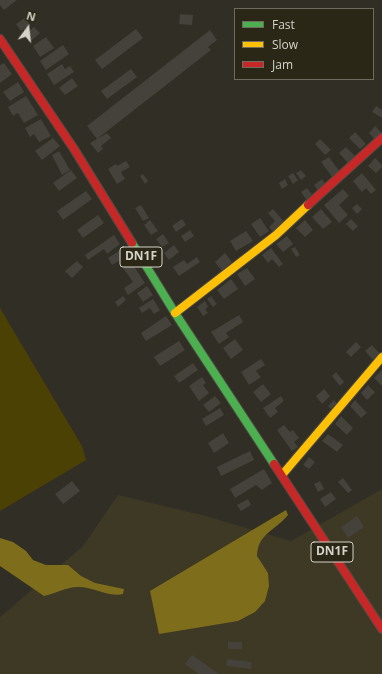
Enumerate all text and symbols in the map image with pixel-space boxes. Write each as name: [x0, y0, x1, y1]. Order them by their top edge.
north arrow: [8, 8, 48, 48]
text: N: [25, 8, 37, 24]
legend: [234, 8, 374, 80]
text: Fast: [272, 16, 295, 33]
text: Slow: [272, 36, 298, 53]
text: Jam: [272, 56, 293, 73]
road number: DN1F: [120, 247, 162, 267]
road number: DN1F: [311, 542, 353, 562]

